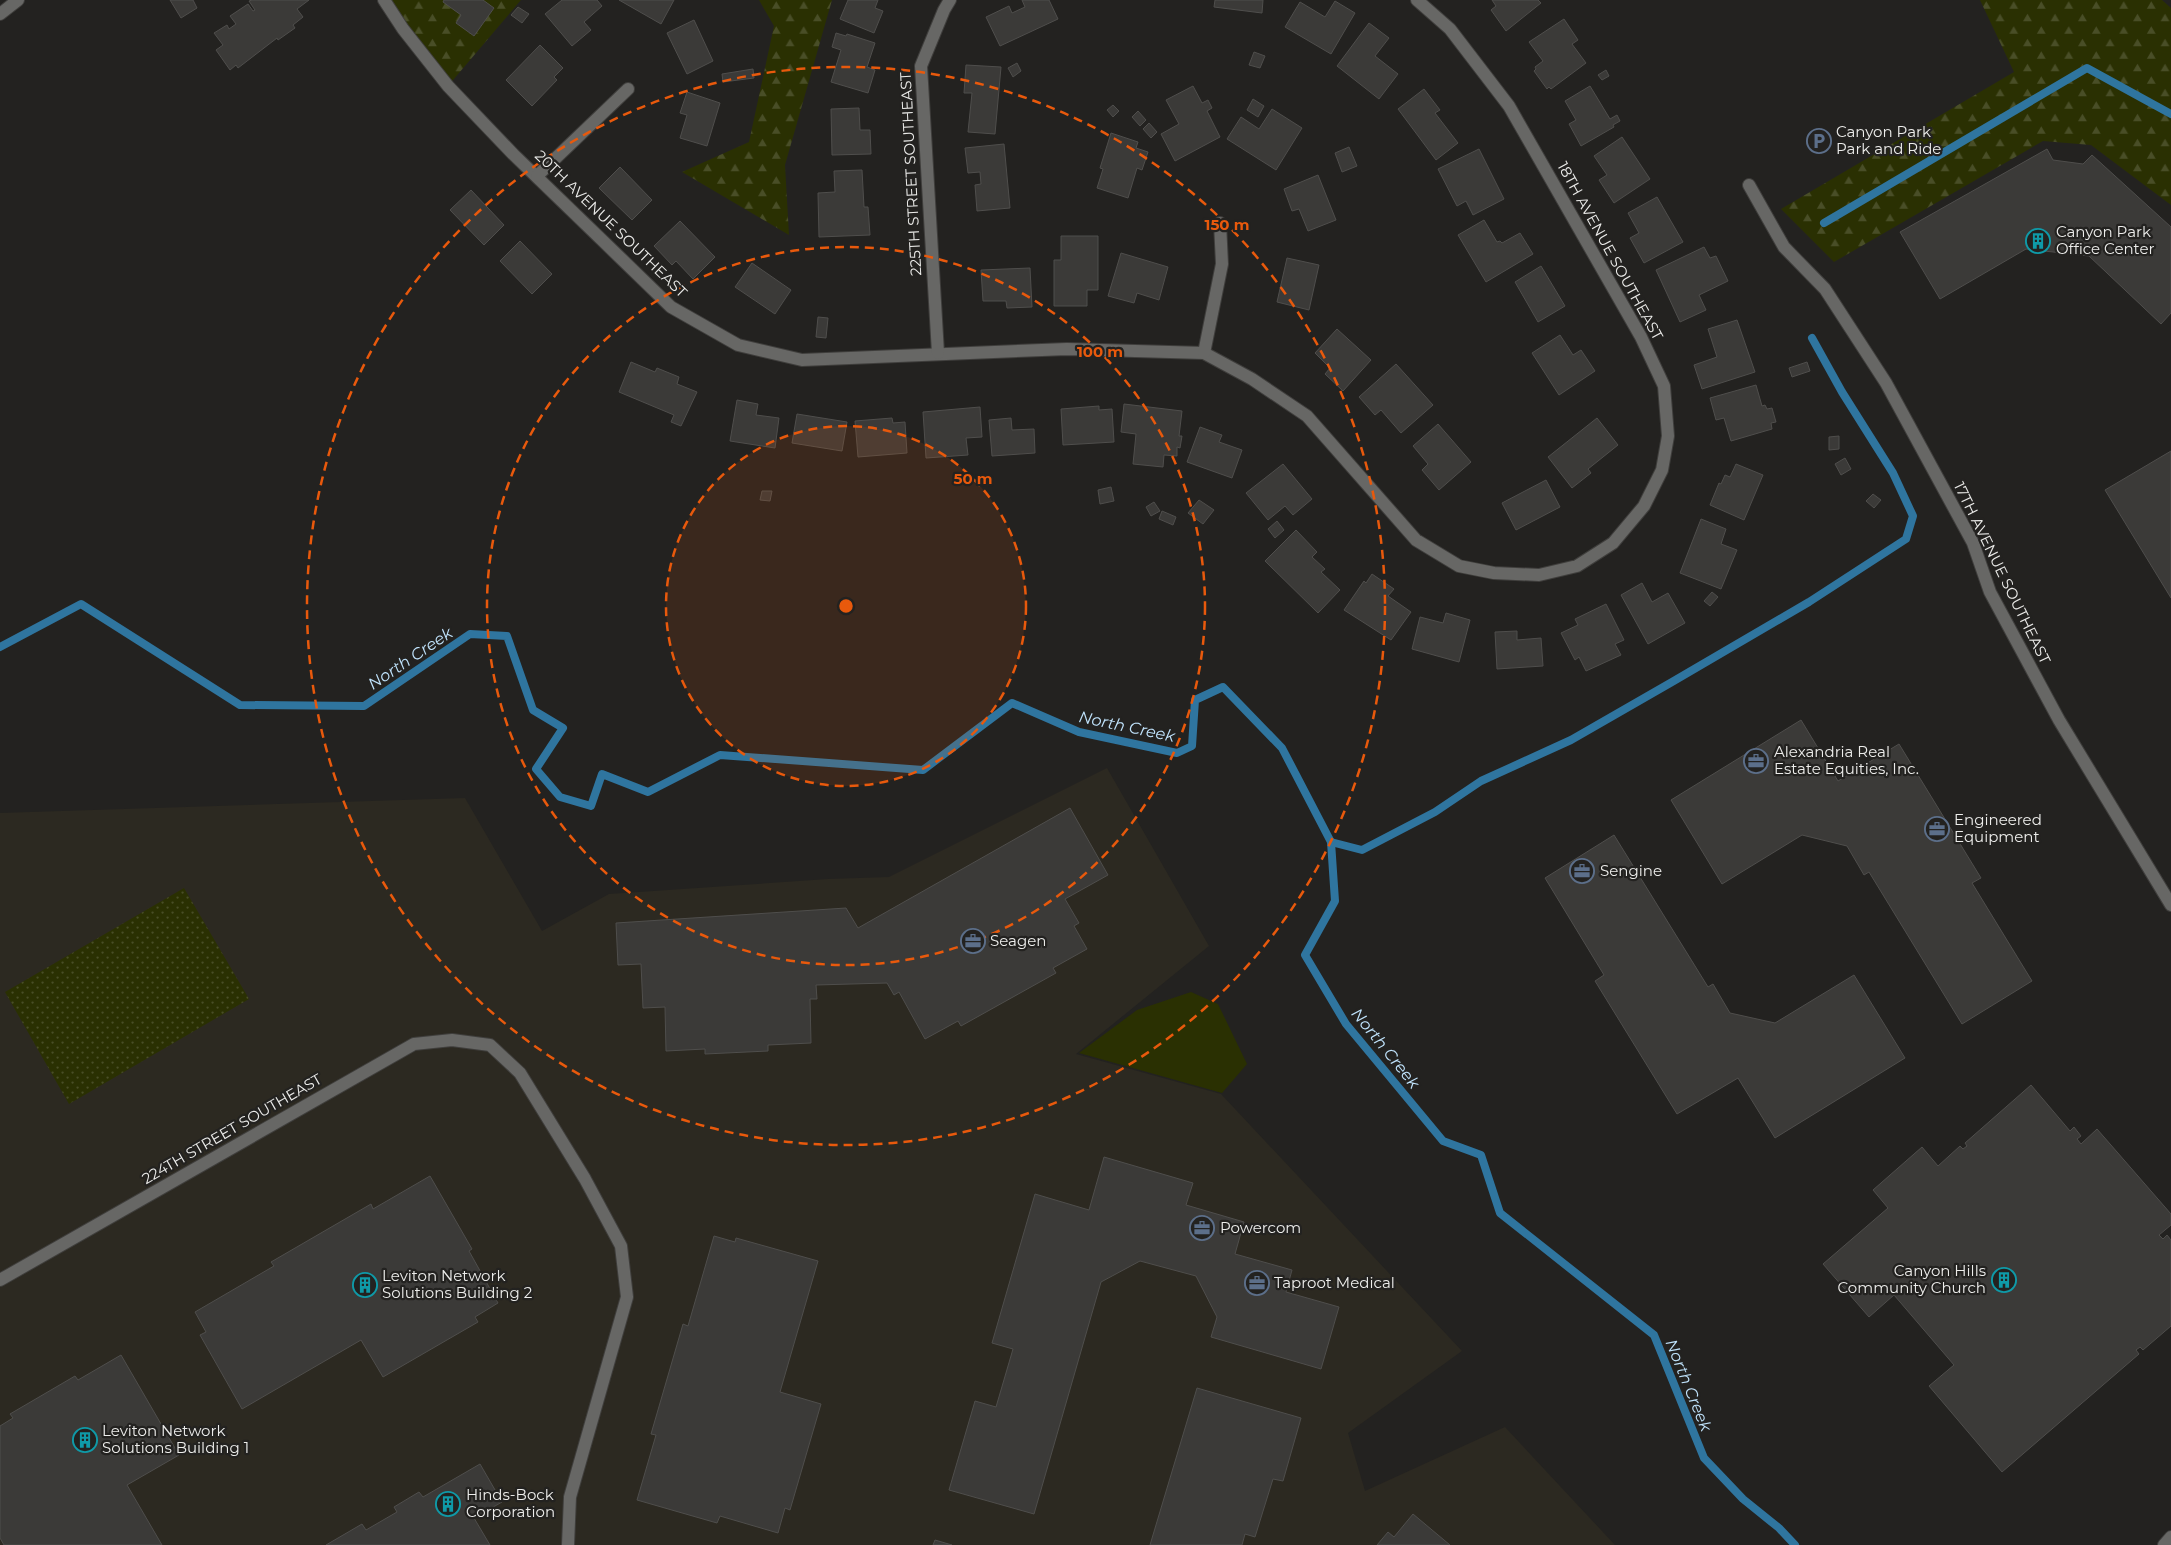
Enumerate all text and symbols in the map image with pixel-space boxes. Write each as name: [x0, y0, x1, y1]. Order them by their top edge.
street label: 225TH STREET SOUTHEAST: [896, 71, 925, 276]
place label: Canyon Park Park and Ride: [1836, 122, 1941, 158]
parking icon: Canyon Park Park and Ride: [1806, 128, 1832, 154]
street label: 20TH AVENUE SOUTHEAST: [531, 146, 692, 302]
street label: 18TH AVENUE SOUTHEAST: [1553, 158, 1668, 344]
text: 150 m: [1205, 215, 1249, 234]
place label: Canyon Park Office Center: [2056, 222, 2154, 258]
building icon: Canyon Park Office Center: [2025, 228, 2051, 254]
text: 100 m: [1077, 342, 1123, 361]
text: 50 m: [953, 469, 993, 488]
street label: 17TH AVENUE SOUTHEAST: [1950, 479, 2055, 667]
centre of rings: [837, 597, 855, 615]
water label: North Creek: [364, 622, 457, 694]
water label: North Creek: [1077, 707, 1178, 746]
place label: Alexandria Real Estate Equities, Inc.: [1774, 742, 1919, 778]
office icon: Alexandria Real Estate Equities, Inc.: [1743, 748, 1769, 774]
place label: Engineered Equipment: [1954, 810, 2042, 846]
office icon: Engineered Equipment: [1924, 816, 1950, 842]
office icon: Sengine: [1569, 858, 1595, 884]
place label: Sengine: [1600, 861, 1662, 880]
office icon: Seagen: [960, 928, 986, 954]
place label: Seagen: [990, 931, 1046, 950]
water label: North Creek: [1347, 1004, 1425, 1093]
street label: 224TH STREET SOUTHEAST: [138, 1069, 325, 1188]
office icon: Powercom: [1189, 1215, 1215, 1241]
place label: Powercom: [1220, 1218, 1301, 1237]
place label: Canyon Hills Community Church: [1838, 1261, 1986, 1297]
place label: Leviton Network Solutions Building 2: [382, 1266, 532, 1302]
building icon: Canyon Hills Community Church: [1991, 1267, 2017, 1293]
office icon: Taproot Medical: [1244, 1270, 1270, 1296]
building icon: Leviton Network Solutions Building 2: [352, 1272, 378, 1298]
place label: Taproot Medical: [1274, 1273, 1395, 1292]
water label: North Creek: [1661, 1336, 1716, 1435]
place label: Leviton Network Solutions Building 1: [102, 1421, 249, 1457]
building icon: Leviton Network Solutions Building 1: [72, 1427, 98, 1453]
place label: Hinds-Bock Corporation: [466, 1485, 555, 1521]
building icon: Hinds-Bock Corporation: [435, 1491, 461, 1517]

